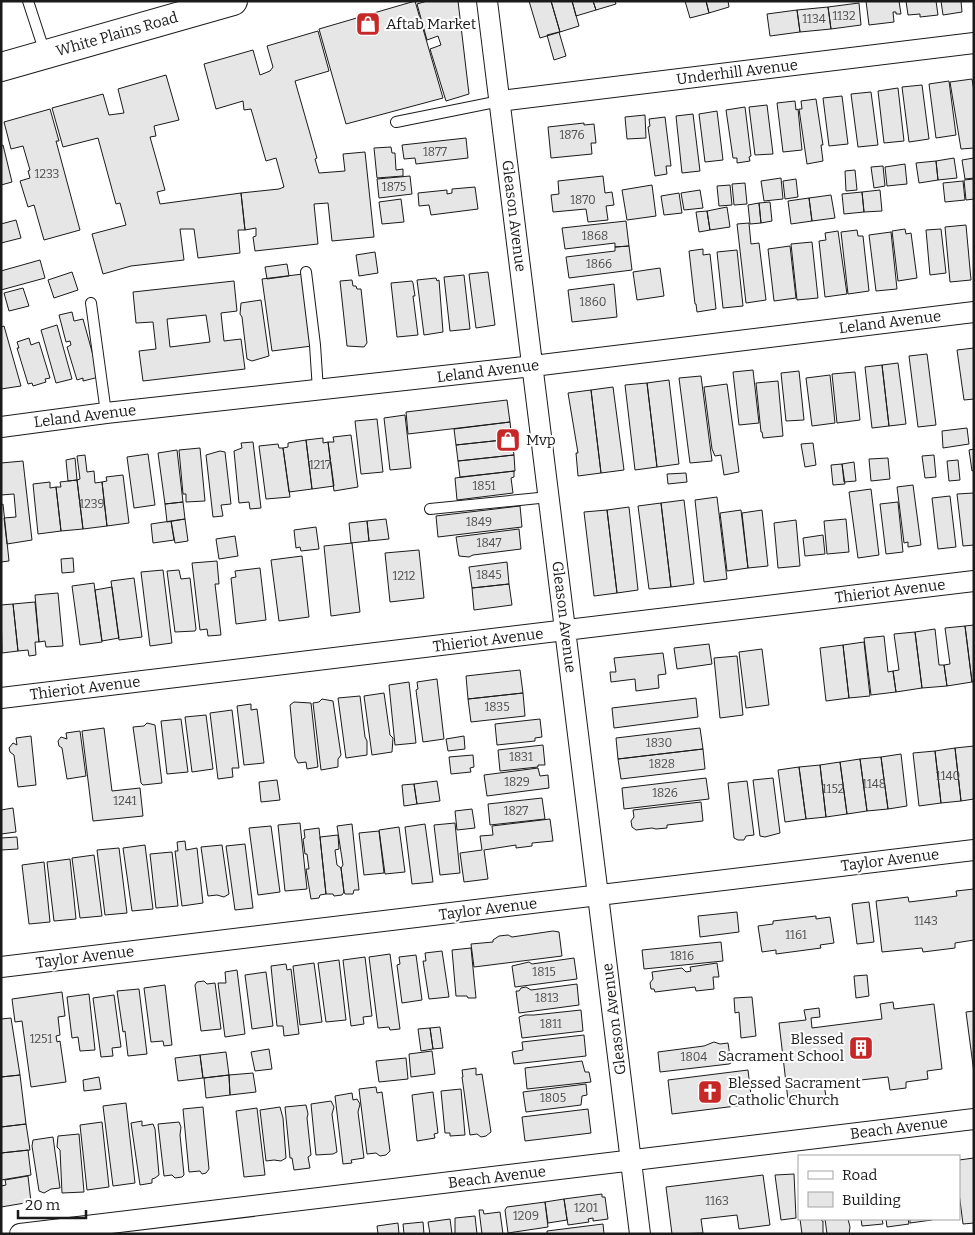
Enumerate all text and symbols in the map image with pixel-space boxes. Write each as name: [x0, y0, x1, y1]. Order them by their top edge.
street label: White Plains Road: [54, 8, 180, 60]
house number: 1132: [832, 9, 856, 23]
shop icon: Aftab Market: [355, 11, 381, 37]
house number: 1134: [802, 12, 826, 26]
place label: Aftab Market: [386, 15, 477, 33]
street label: Underhill Avenue: [675, 56, 799, 88]
house number: 1876: [560, 128, 585, 142]
house number: 1877: [423, 145, 447, 159]
street label: Gleason Avenue: [498, 159, 530, 273]
house number: 1233: [35, 167, 60, 181]
house number: 1875: [382, 180, 406, 194]
house number: 1870: [570, 193, 596, 207]
house number: 1868: [582, 229, 608, 243]
house number: 1866: [586, 257, 612, 271]
house number: 1860: [580, 295, 606, 309]
street label: Leland Avenue: [838, 307, 942, 337]
street label: Leland Avenue: [436, 356, 540, 386]
street label: Leland Avenue: [33, 401, 137, 431]
shop icon: Mvp: [495, 427, 521, 453]
place label: Mvp: [526, 431, 556, 449]
house number: 1217: [309, 458, 331, 472]
house number: 1851: [472, 479, 496, 493]
house number: 1239: [79, 497, 105, 511]
house number: 1849: [466, 515, 492, 529]
house number: 1847: [477, 536, 501, 550]
street label: Gleason Avenue: [548, 560, 580, 674]
house number: 1845: [476, 568, 502, 582]
house number: 1212: [393, 569, 415, 583]
street label: Thieriot Avenue: [834, 575, 946, 607]
street label: Thieriot Avenue: [432, 624, 544, 656]
street label: Thieriot Avenue: [29, 672, 141, 704]
house number: 1835: [484, 700, 510, 714]
house number: 1830: [646, 736, 672, 750]
house number: 1831: [509, 750, 533, 764]
house number: 1828: [649, 757, 675, 771]
house number: 1140: [936, 769, 960, 783]
house number: 1829: [504, 775, 530, 789]
house number: 1148: [862, 777, 886, 791]
house number: 1152: [822, 782, 844, 796]
house number: 1826: [652, 786, 678, 800]
house number: 1241: [113, 794, 137, 808]
house number: 1827: [504, 804, 528, 818]
street label: Taylor Avenue: [840, 845, 940, 875]
street label: Taylor Avenue: [438, 894, 538, 924]
house number: 1143: [914, 914, 938, 928]
house number: 1161: [785, 928, 807, 942]
street label: Taylor Avenue: [35, 942, 135, 972]
house number: 1816: [670, 949, 694, 963]
street label: Gleason Avenue: [598, 962, 630, 1076]
house number: 1815: [532, 965, 556, 979]
house number: 1813: [535, 991, 559, 1005]
house number: 1811: [540, 1017, 562, 1031]
place label: Blessed Sacrament School: [718, 1030, 844, 1065]
house number: 1251: [30, 1032, 52, 1046]
building icon: Blessed Sacrament School: [848, 1035, 874, 1061]
house number: 1804: [681, 1050, 707, 1064]
place label: Blessed Sacrament Catholic Church: [728, 1074, 861, 1109]
church icon: Blessed Sacrament Catholic Church: [697, 1079, 723, 1105]
house number: 1805: [540, 1091, 566, 1105]
street label: Beach Avenue: [849, 1113, 949, 1143]
legend: [798, 1155, 960, 1220]
street label: Beach Avenue: [447, 1162, 547, 1192]
text: Road: [842, 1166, 877, 1184]
scale bar: [18, 1188, 85, 1220]
text: Building: [842, 1191, 901, 1209]
house number: 1163: [705, 1194, 729, 1208]
text: 20 m: [25, 1196, 61, 1214]
house number: 1201: [574, 1201, 598, 1215]
house number: 1209: [513, 1209, 539, 1223]

